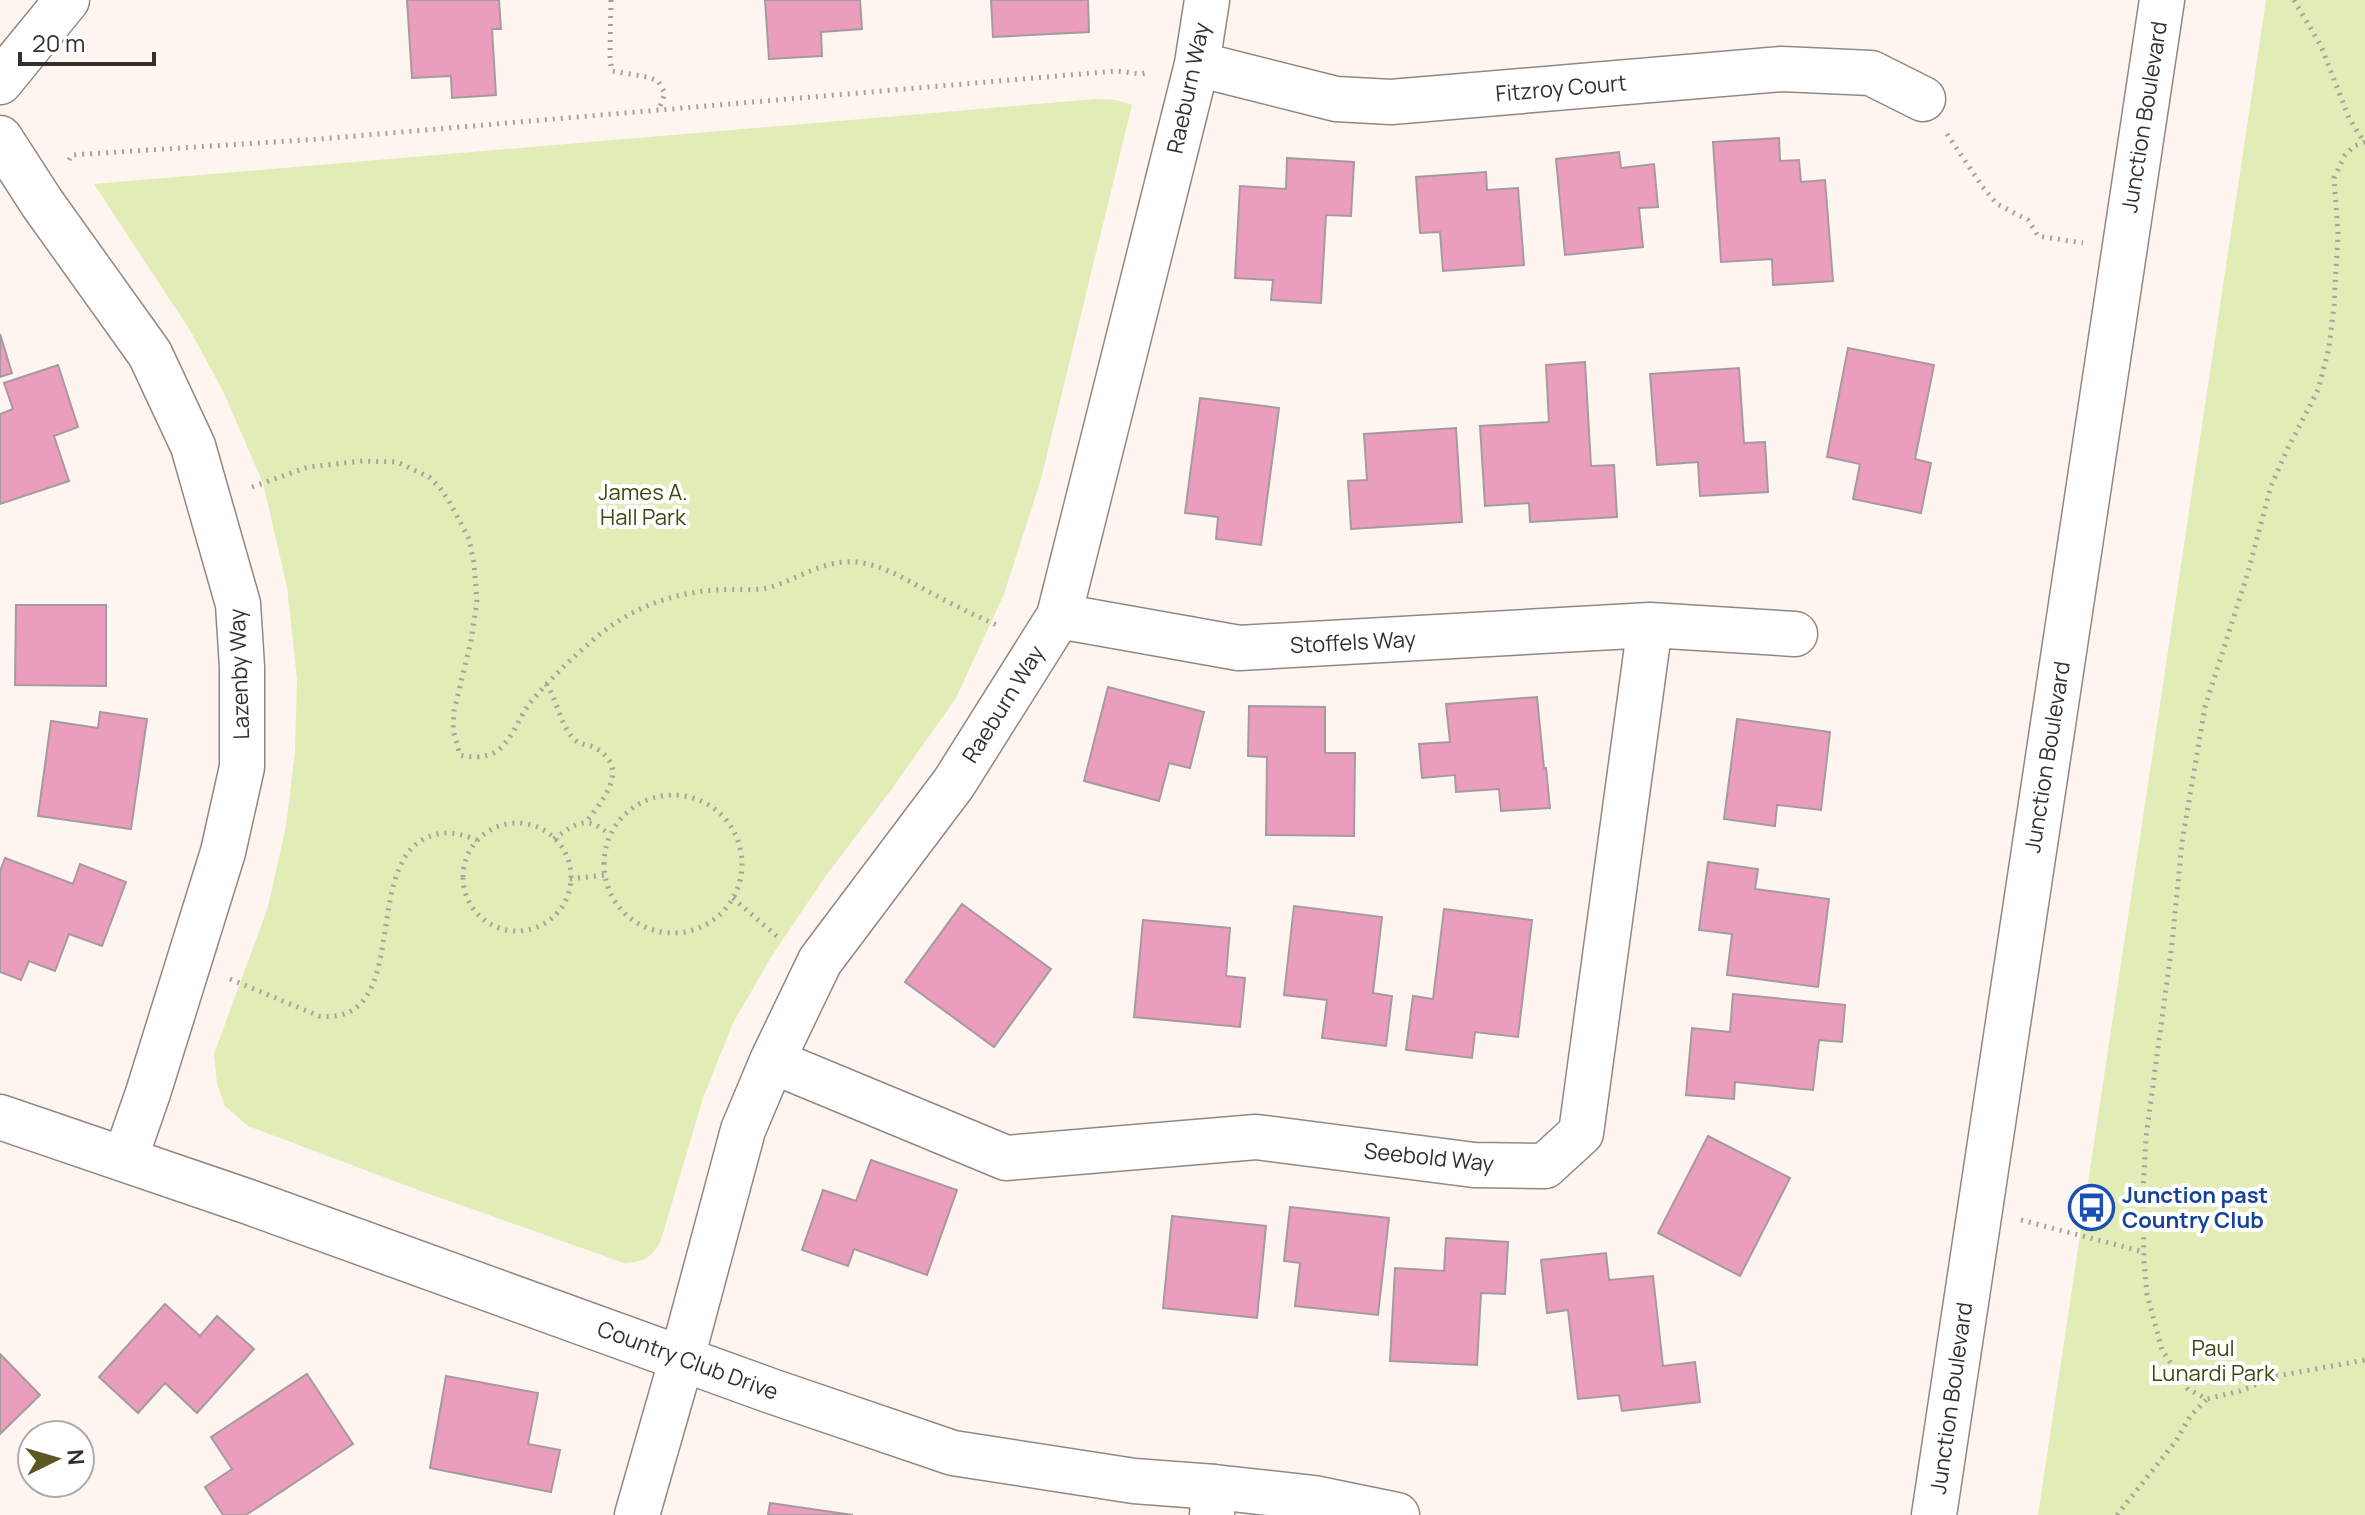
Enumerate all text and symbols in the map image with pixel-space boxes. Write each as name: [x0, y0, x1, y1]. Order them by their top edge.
scale bar: [20, 16, 154, 66]
street label: Raeburn Way: [1159, 19, 1217, 156]
street label: Junction Boulevard: [2114, 19, 2174, 215]
text: 20 m: [32, 26, 85, 59]
street label: Fitzroy Court: [1494, 67, 1628, 109]
park label: James A. Hall Park: [598, 477, 688, 532]
street label: Lazenby Way: [222, 608, 256, 740]
street label: Stoffels Way: [1289, 624, 1417, 660]
street label: Raeburn Way: [955, 639, 1051, 768]
street label: Junction Boulevard: [2017, 659, 2077, 855]
street label: Seebold Way: [1362, 1135, 1496, 1179]
place label: Junction past Country Club: [2122, 1180, 2268, 1235]
bus stop icon: Junction past Country Club: [2067, 1184, 2115, 1232]
street label: Junction Boulevard: [1923, 1300, 1979, 1496]
street label: Country Club Drive: [593, 1313, 783, 1407]
park label: Paul Lunardi Park: [2151, 1333, 2276, 1388]
north arrow: [16, 1419, 96, 1499]
text: N: [60, 1448, 92, 1466]

